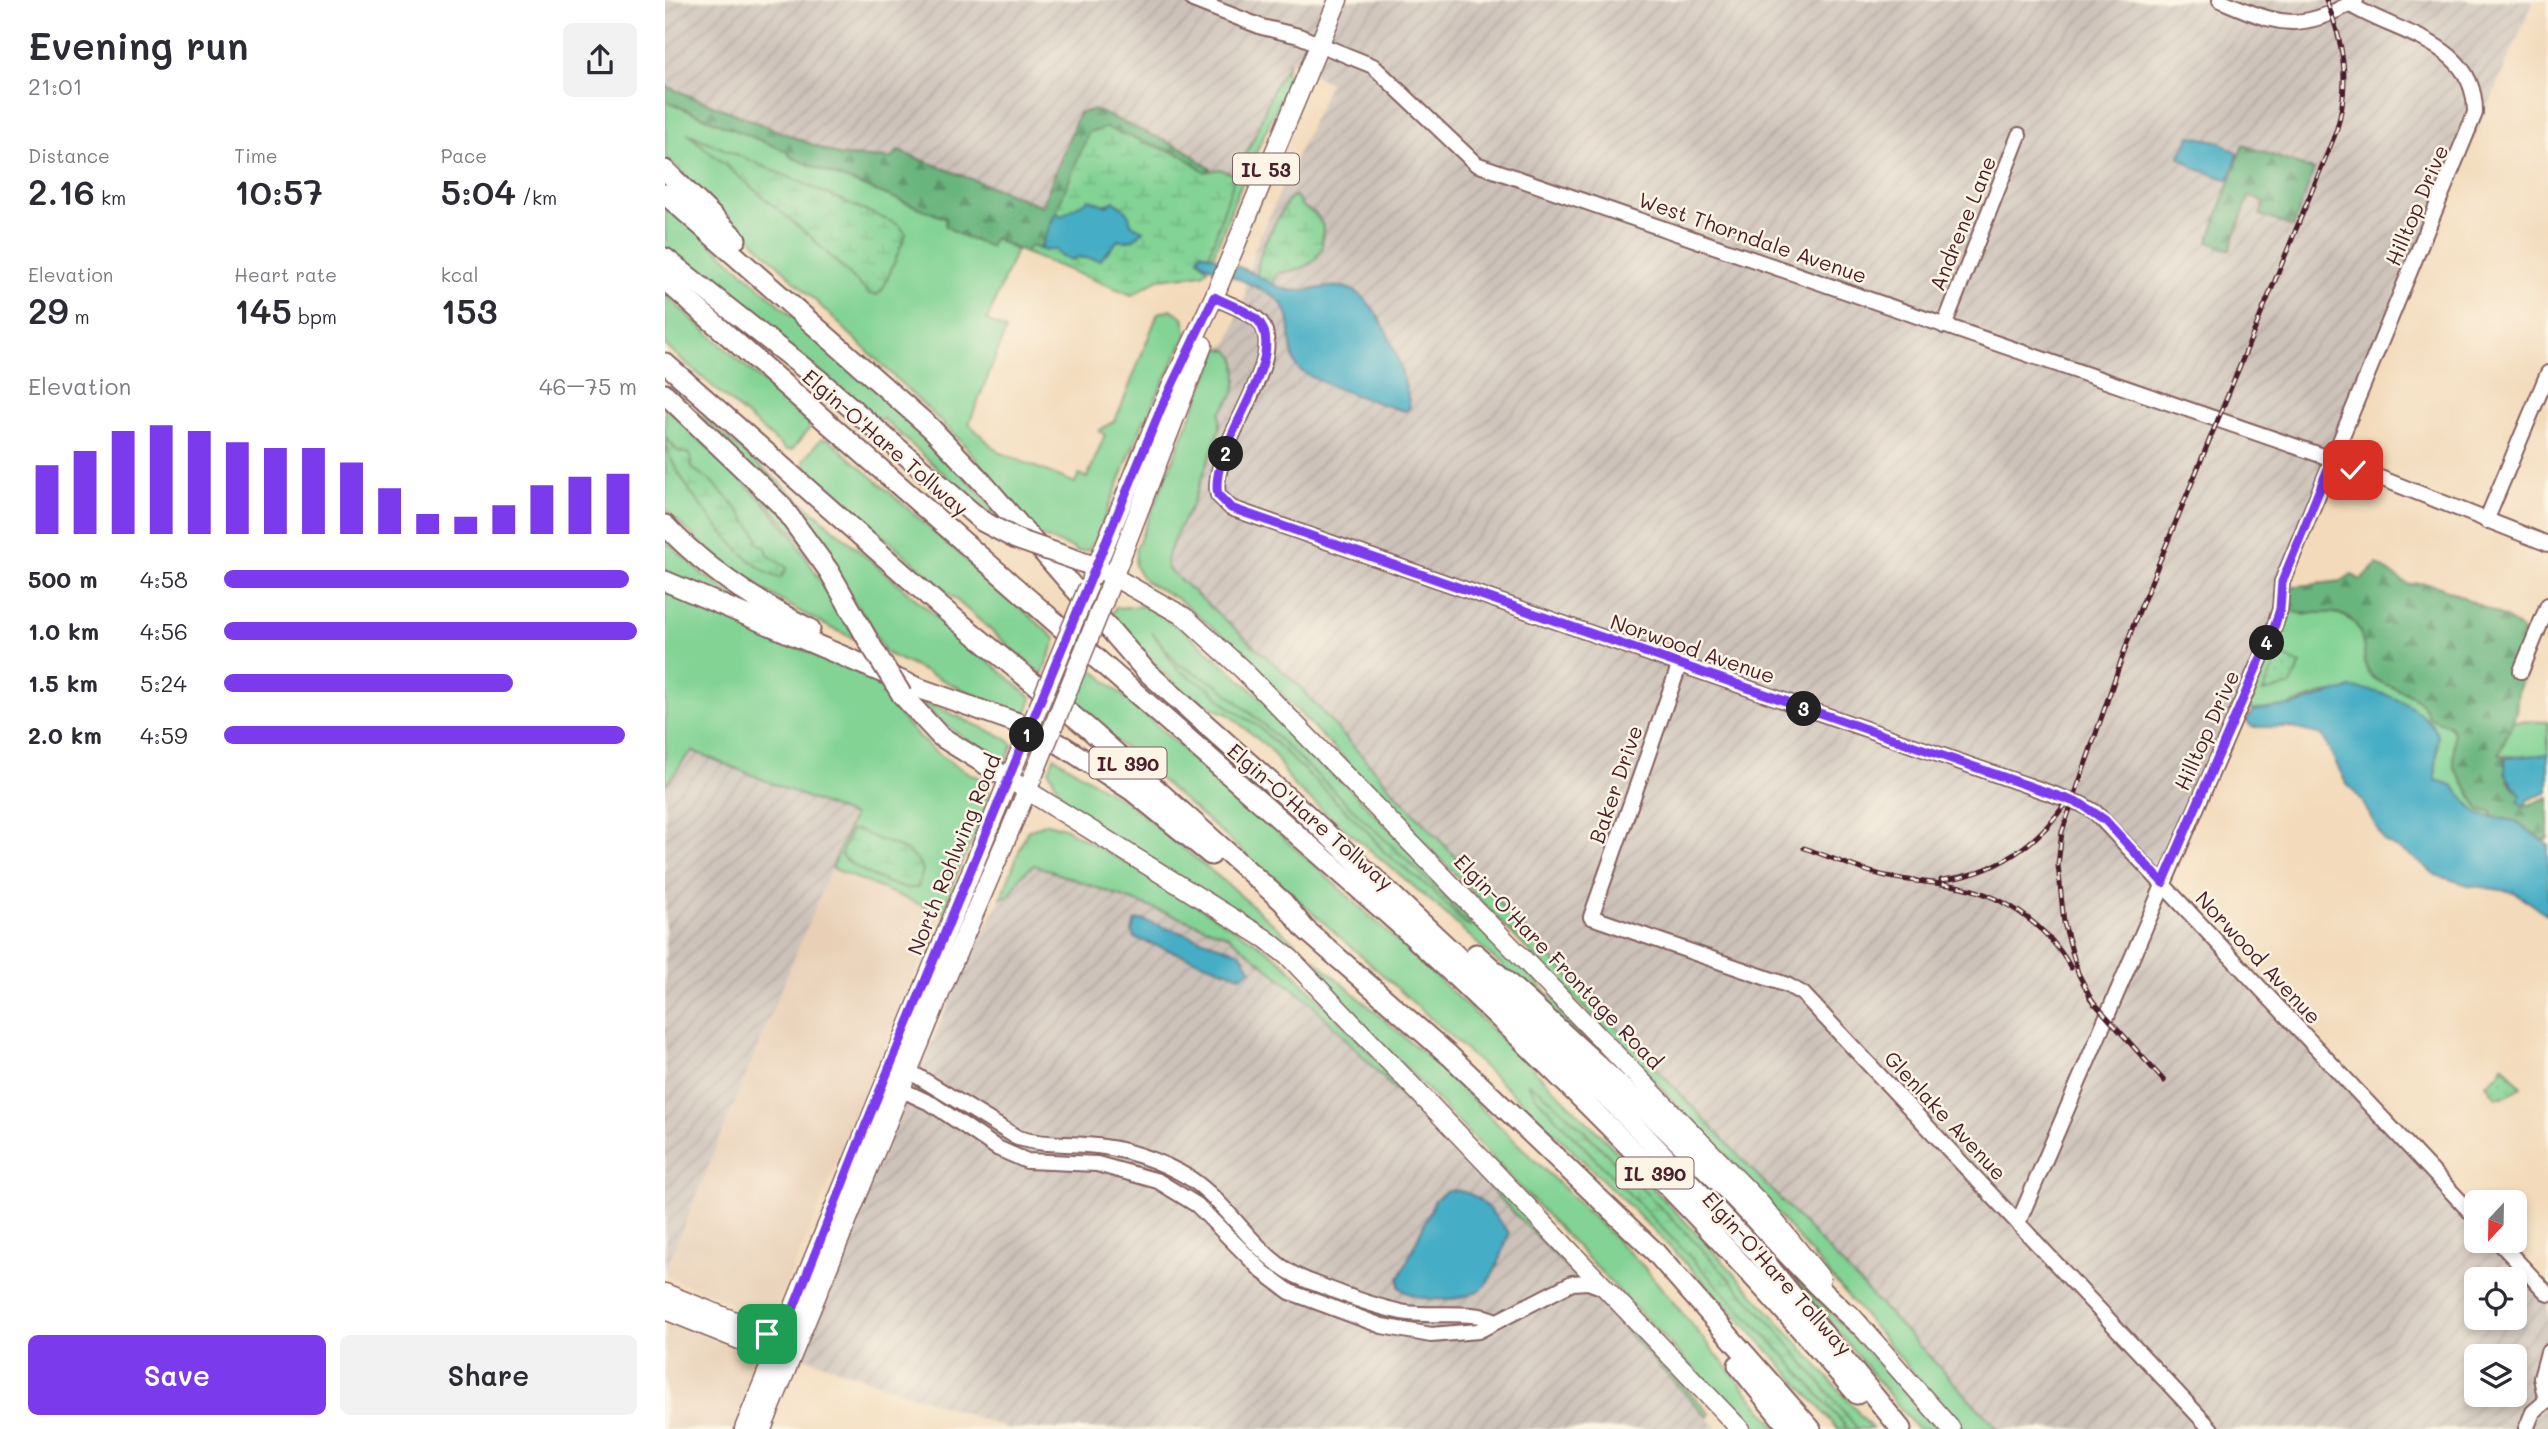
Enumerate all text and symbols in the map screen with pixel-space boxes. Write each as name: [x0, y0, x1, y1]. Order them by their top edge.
text: Evening run: [28, 20, 249, 70]
button: share: [563, 23, 637, 97]
text: 21:01: [28, 71, 83, 101]
street label: Hilltop Drive: [2378, 140, 2454, 270]
text: Distance: [28, 143, 110, 168]
text: Time: [234, 143, 278, 168]
text: Pace: [441, 143, 487, 168]
street label: Andrene Lane: [1923, 152, 2001, 294]
road number: IL 53: [1233, 154, 1299, 184]
text: 2.16: [28, 168, 95, 214]
text: 10:57: [234, 168, 323, 214]
text: 5:04: [441, 168, 516, 214]
text: km: [95, 185, 126, 210]
text: /km: [516, 185, 557, 210]
street label: West Thorndale Avenue: [1635, 185, 1871, 289]
text: Elevation: [28, 262, 113, 287]
text: Heart rate: [234, 262, 337, 287]
text: kcal: [441, 262, 479, 287]
text: 29: [28, 287, 68, 333]
text: 145: [234, 287, 292, 333]
text: 153: [441, 287, 497, 333]
text: m: [68, 304, 90, 329]
text: bpm: [292, 304, 337, 329]
street label: Elgin-O'Hare Tollway: [798, 363, 974, 521]
text: Elevation: [28, 371, 131, 401]
text: 46–75 m: [539, 371, 637, 401]
pin: 2: [1209, 436, 1243, 472]
pin: [2323, 440, 2383, 500]
text: 2: [1220, 441, 1231, 466]
icon: check: [2334, 451, 2372, 489]
text: 500 m: [28, 564, 98, 594]
text: 4:58: [140, 564, 188, 594]
street label: Norwood Avenue: [1607, 607, 1779, 689]
text: 1.0 km: [28, 616, 99, 646]
text: 4:56: [140, 616, 188, 646]
pin: 4: [2249, 626, 2285, 660]
text: 4: [2260, 630, 2273, 655]
street label: Hilltop Drive: [2167, 666, 2245, 794]
text: 1.5 km: [28, 668, 98, 698]
text: 5:24: [140, 668, 187, 698]
pin: 3: [1787, 692, 1821, 726]
text: 3: [1798, 696, 1809, 721]
pin: 1: [1009, 718, 1045, 752]
text: 2.0 km: [28, 720, 102, 750]
text: 4:59: [140, 720, 188, 750]
street label: Baker Drive: [1582, 721, 1648, 847]
text: 1: [1022, 722, 1031, 747]
street label: Elgin-O'Hare Tollway: [1223, 737, 1399, 895]
road number: IL 390: [1089, 748, 1167, 778]
street label: North Rohlwing Road: [900, 749, 1006, 959]
street label: Elgin-O'Hare Frontage Road: [1449, 848, 1669, 1074]
street label: Norwood Avenue: [2190, 885, 2328, 1029]
street label: Glenlake Avenue: [1879, 1045, 2013, 1185]
road number: IL 390: [1616, 1158, 1693, 1189]
street label: Elgin-O'Hare Tollway: [1697, 1186, 1859, 1360]
north arrow: [2464, 1190, 2527, 1253]
map controls: [2464, 1190, 2527, 1407]
button: locate: [2464, 1267, 2527, 1330]
pin: [737, 1304, 797, 1364]
icon: arrive: [748, 1315, 786, 1353]
button: Save: [28, 1335, 326, 1415]
button: Share: [340, 1335, 637, 1415]
button: layers: [2464, 1344, 2527, 1407]

